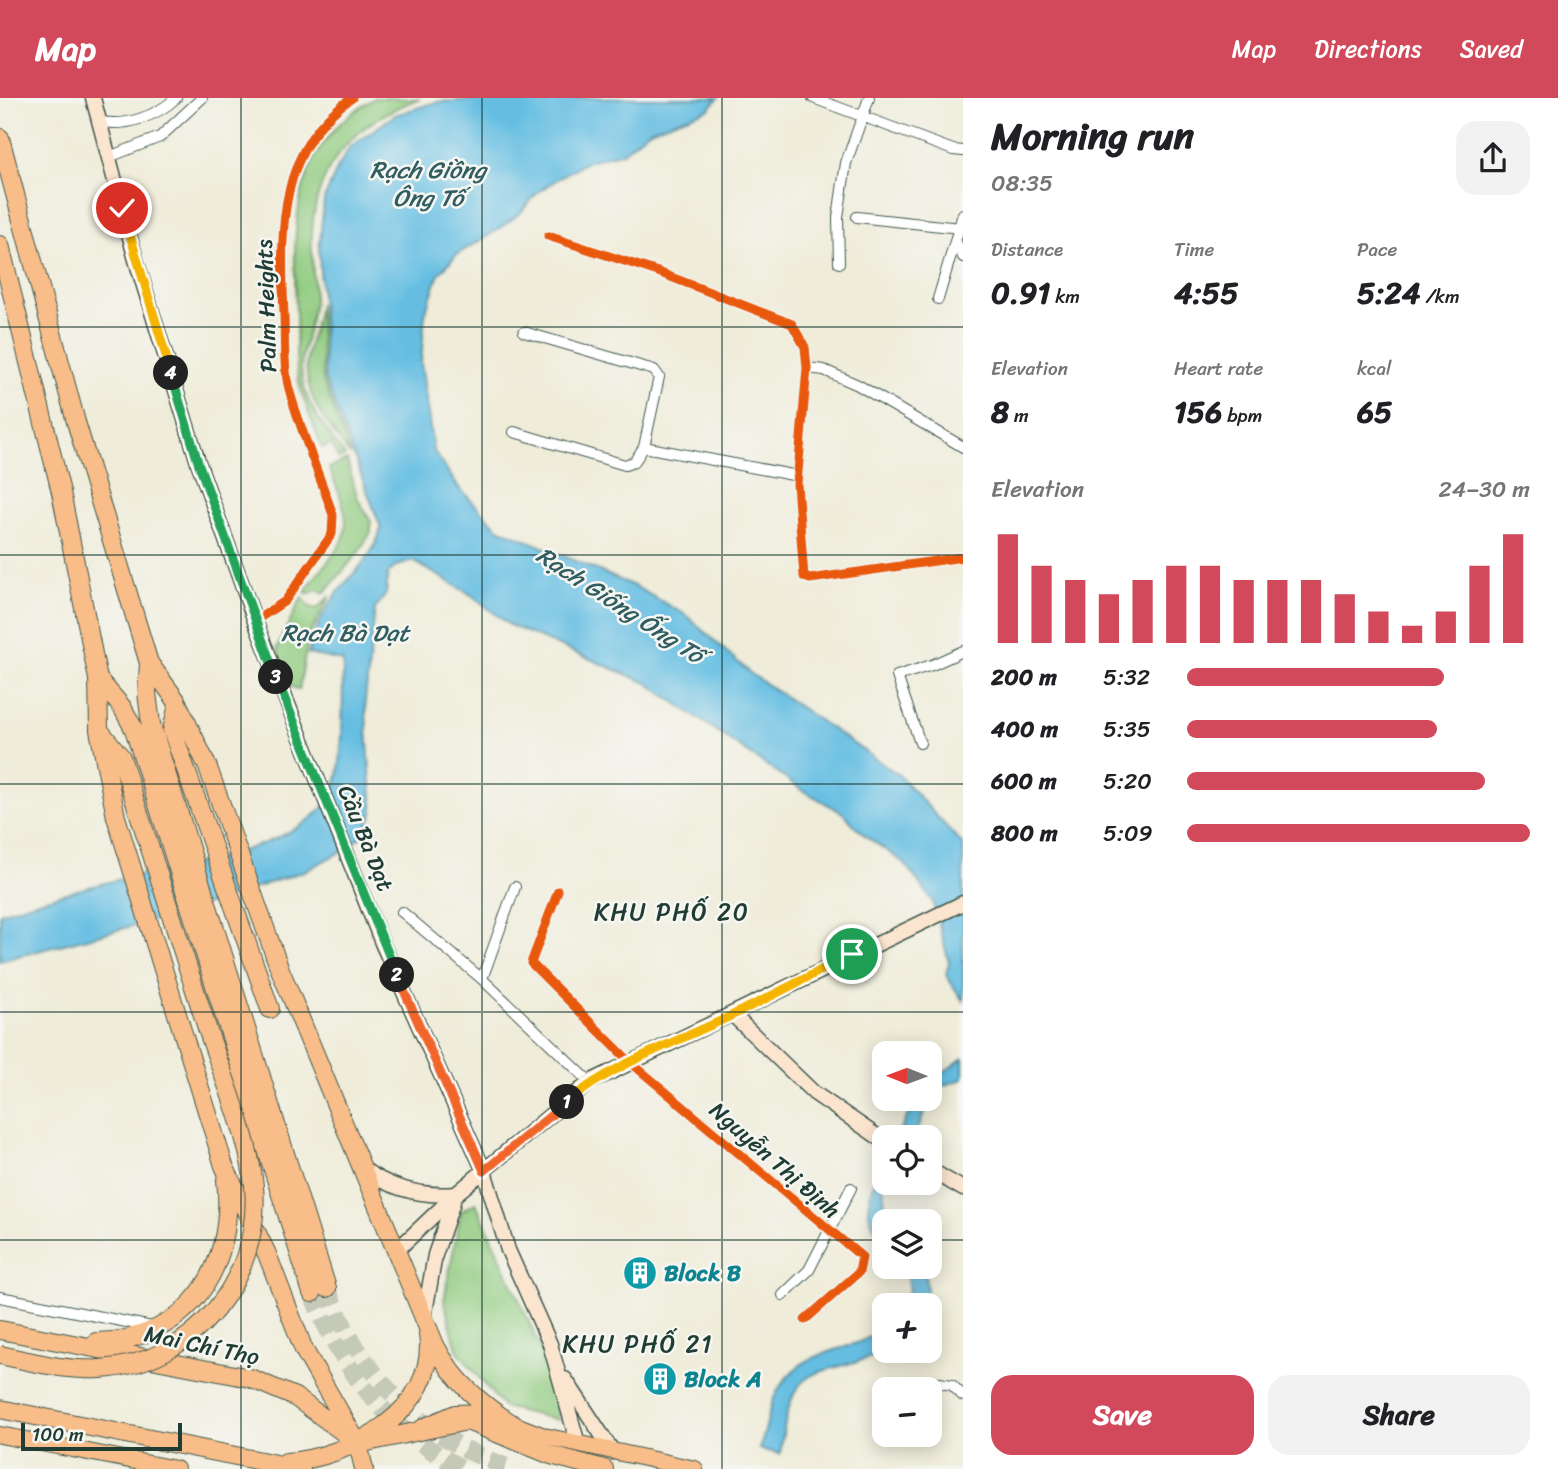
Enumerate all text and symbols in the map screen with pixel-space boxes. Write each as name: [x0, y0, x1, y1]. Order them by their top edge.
text: Map: [35, 20, 96, 78]
text: Map: [1232, 28, 1276, 70]
text: Directions: [1314, 28, 1422, 70]
text: Saved: [1460, 28, 1523, 70]
text: Morning run: [991, 103, 1194, 170]
button: share: [1456, 121, 1530, 195]
water label: Rạch Giồng Ông Tố: [370, 149, 489, 219]
text: 08:35: [991, 163, 1053, 204]
pin: [92, 178, 152, 238]
icon: check: [103, 189, 141, 227]
text: Distance: [991, 233, 1063, 266]
text: Time: [1174, 233, 1214, 266]
text: Pace: [1357, 233, 1397, 266]
street label: Palm Heights: [244, 238, 289, 373]
text: 0.91: [991, 266, 1050, 320]
text: 4:55: [1174, 266, 1238, 320]
text: 5:24: [1357, 266, 1420, 320]
text: km: [1050, 280, 1080, 313]
text: /km: [1420, 280, 1460, 313]
text: Elevation: [991, 352, 1068, 385]
text: Heart rate: [1174, 352, 1263, 385]
text: kcal: [1357, 352, 1392, 385]
pin: 4: [154, 356, 188, 390]
text: 4: [165, 356, 176, 389]
text: 8: [991, 385, 1009, 439]
text: 156: [1174, 385, 1222, 439]
text: 65: [1357, 385, 1392, 439]
text: m: [1009, 399, 1029, 432]
text: bpm: [1222, 399, 1262, 432]
text: Elevation: [991, 469, 1084, 510]
text: 24–30 m: [1439, 469, 1530, 510]
water label: Rạch Giống Ống Tố: [528, 535, 720, 680]
water label: Rạch Bà Dạt: [281, 612, 411, 654]
text: 200 m: [991, 657, 1057, 698]
text: 5:32: [1103, 657, 1150, 698]
pin: 3: [258, 660, 294, 694]
text: 3: [270, 660, 281, 693]
text: 400 m: [991, 709, 1058, 750]
text: 5:35: [1103, 709, 1151, 750]
text: 600 m: [991, 761, 1057, 802]
text: 5:20: [1103, 761, 1152, 802]
street label: Cầu Bà Dạt: [326, 779, 405, 898]
text: 800 m: [991, 813, 1058, 854]
text: 5:09: [1103, 813, 1153, 854]
district label: KHU PHỐ 20: [594, 891, 750, 933]
pin: [822, 924, 882, 984]
icon: arrive: [833, 935, 871, 973]
pin: 2: [380, 958, 414, 992]
text: 2: [391, 958, 402, 991]
north arrow: [872, 1041, 942, 1111]
map controls: [872, 1041, 942, 1447]
pin: 1: [550, 1084, 584, 1119]
text: 1: [562, 1085, 571, 1118]
street label: Nguyễn Thị Định: [699, 1091, 850, 1230]
button: locate: [872, 1125, 942, 1195]
button: layers: [872, 1209, 942, 1279]
place label: Block B: [664, 1253, 741, 1294]
building icon: Block B: [621, 1254, 659, 1292]
button: +: [872, 1293, 942, 1363]
street label: Mai Chí Thọ: [141, 1313, 263, 1378]
district label: KHU PHỐ 21: [562, 1323, 714, 1365]
place label: Block A: [684, 1359, 762, 1400]
building icon: Block A: [641, 1360, 679, 1398]
button: Save: [991, 1375, 1254, 1455]
button: Share: [1268, 1375, 1530, 1455]
button: −: [872, 1377, 942, 1447]
text: 100 m: [32, 1418, 84, 1451]
scale bar: [21, 1420, 182, 1452]

